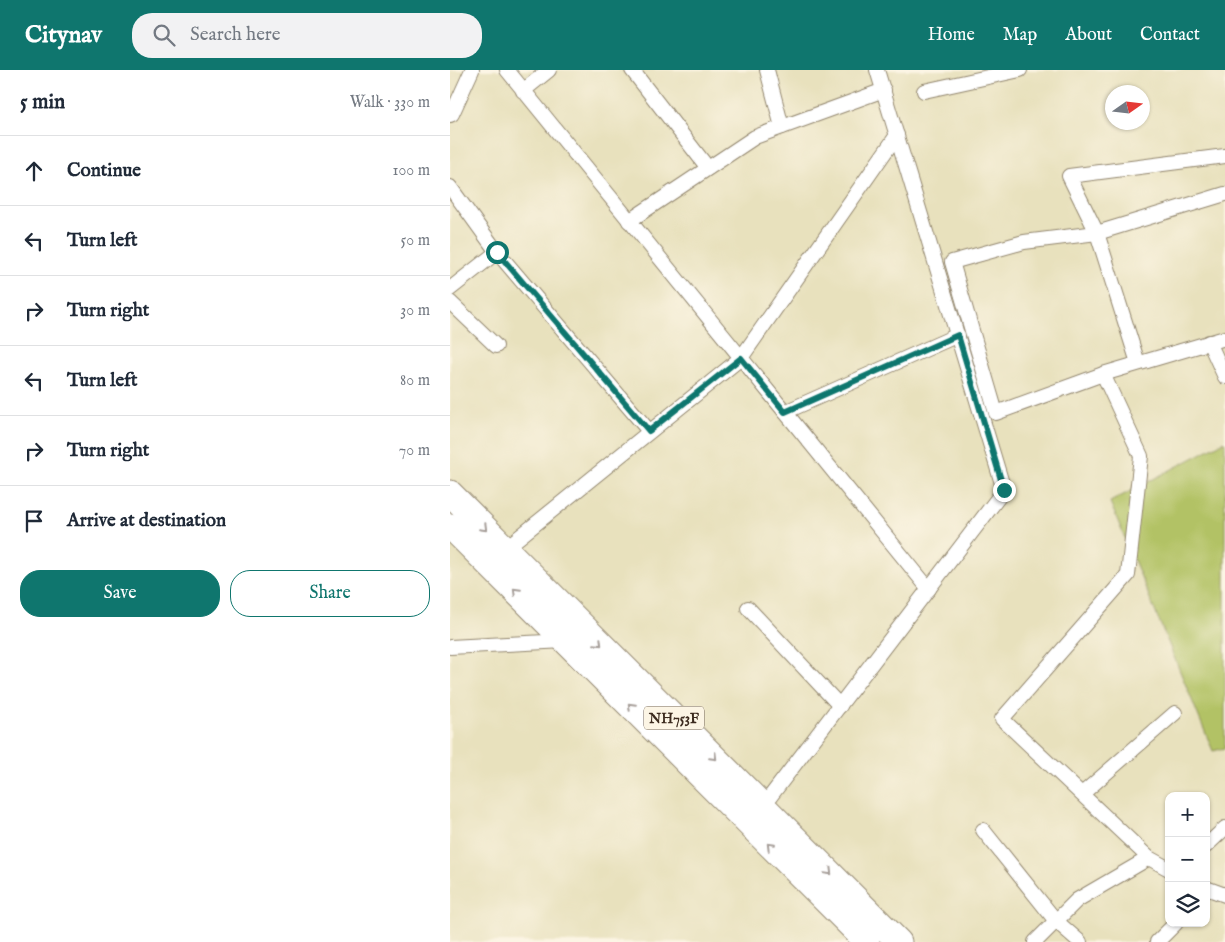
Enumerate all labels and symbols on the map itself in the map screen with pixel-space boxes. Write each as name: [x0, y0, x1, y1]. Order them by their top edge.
north arrow: [1105, 85, 1150, 130]
route start: [486, 241, 509, 264]
route end: [993, 479, 1016, 502]
one-way arrow: [479, 522, 488, 531]
one-way arrow: [512, 588, 521, 597]
one-way arrow: [594, 637, 603, 646]
one-way arrow: [627, 703, 636, 712]
road number: NH753F: [644, 706, 704, 730]
one-way arrow: [709, 752, 718, 761]
one-way arrow: [767, 842, 776, 851]
one-way arrow: [823, 867, 832, 876]

